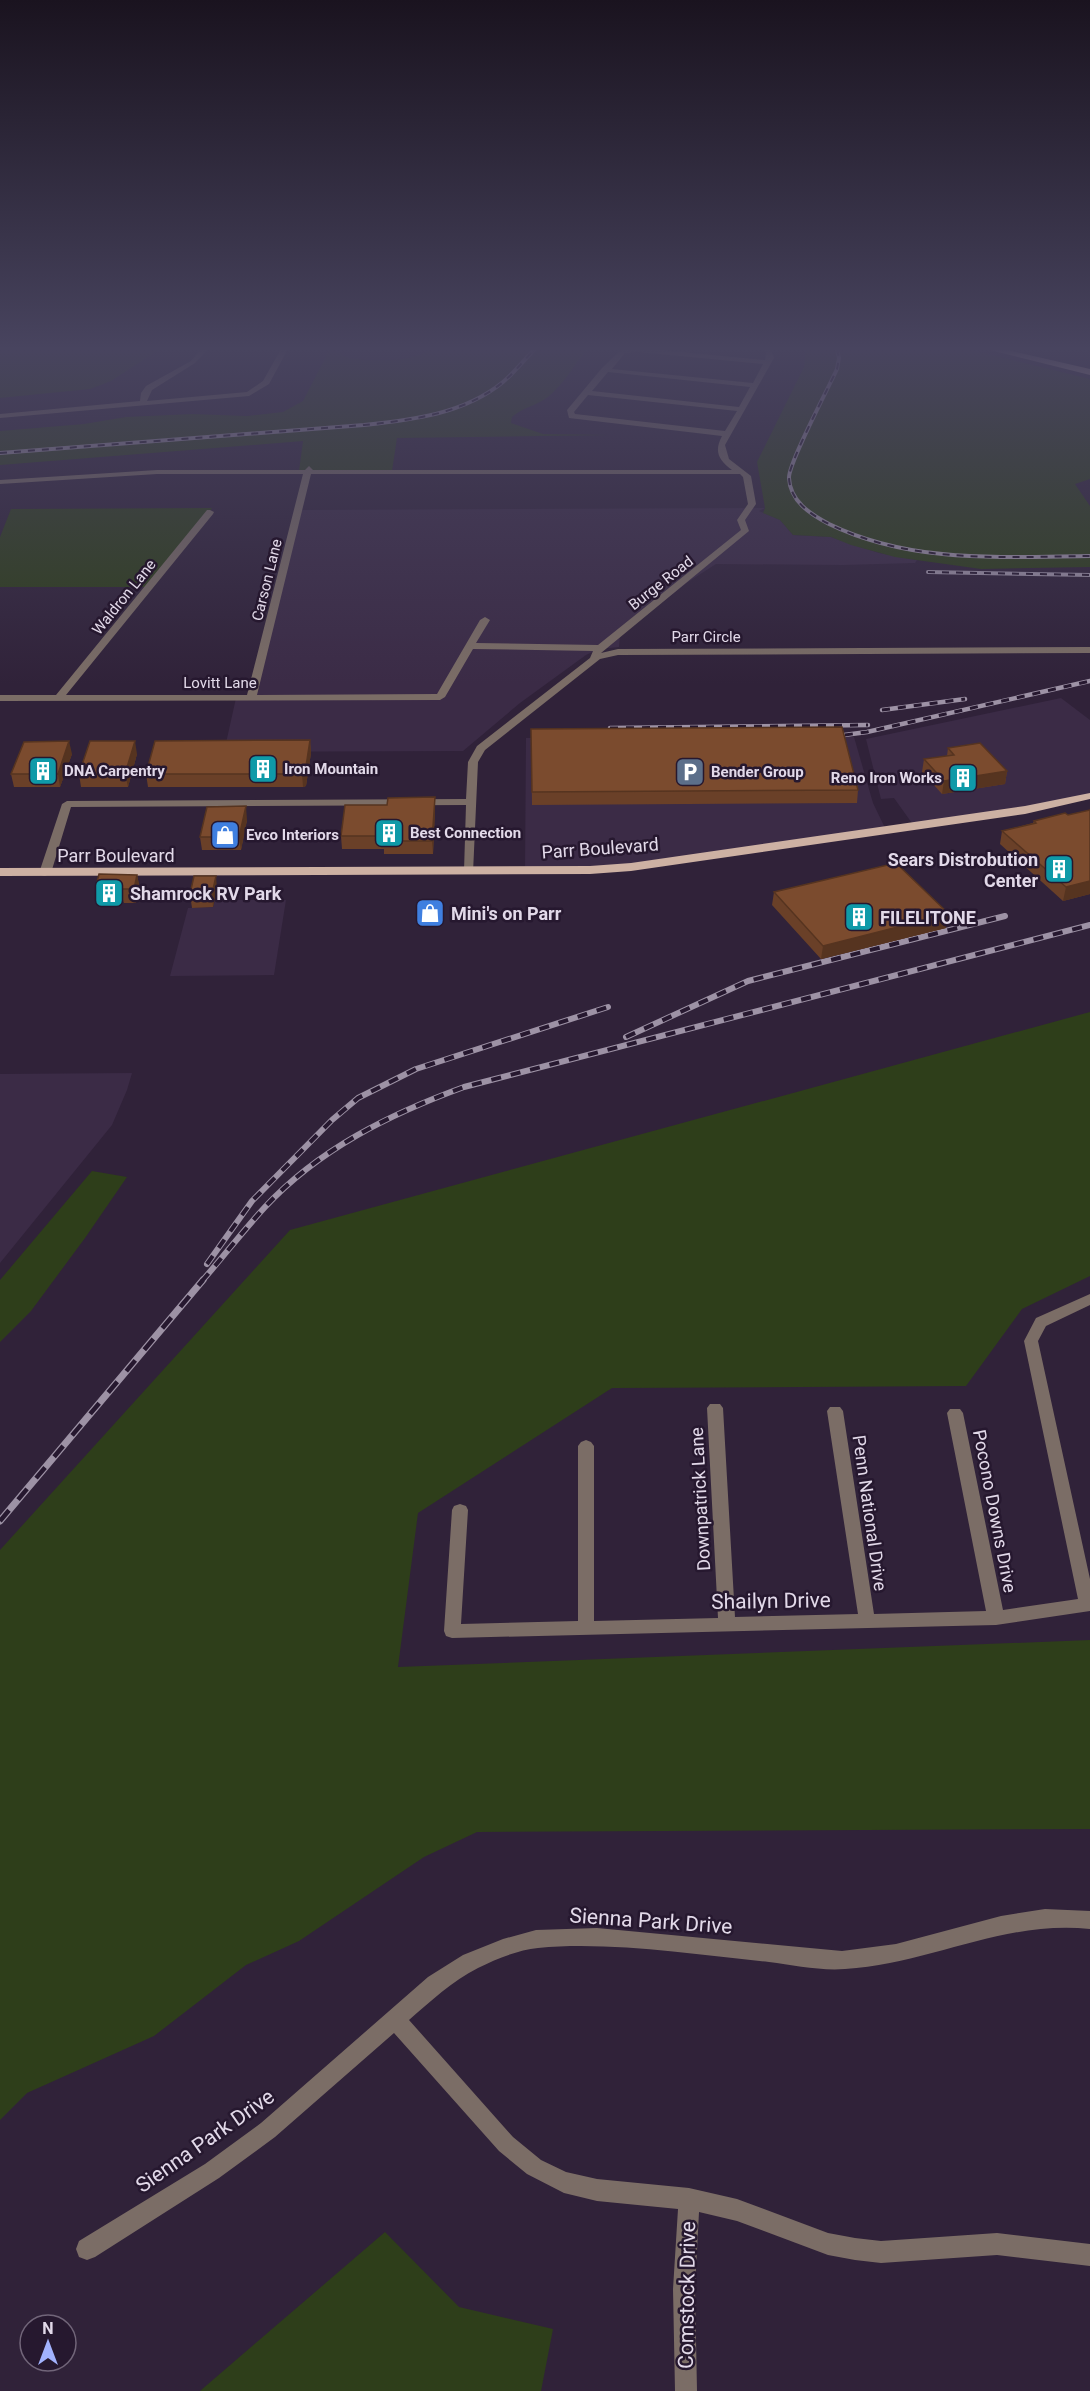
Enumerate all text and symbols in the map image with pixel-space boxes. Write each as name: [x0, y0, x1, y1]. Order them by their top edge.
street label: Carson Lane: [248, 537, 286, 623]
street label: Burge Road: [625, 552, 697, 614]
street label: Waldron Lane: [88, 556, 160, 638]
street label: Parr Circle: [671, 628, 741, 646]
street label: Lovitt Lane: [183, 674, 257, 692]
building icon: Iron Mountain: [247, 753, 279, 785]
building icon: DNA Carpentry: [27, 755, 59, 787]
parking icon: Bender Group: [674, 756, 706, 788]
place label: Iron Mountain: [284, 760, 378, 778]
place label: DNA Carpentry: [64, 762, 165, 780]
building icon: Reno Iron Works: [947, 762, 979, 794]
place label: Bender Group: [711, 763, 804, 781]
place label: Reno Iron Works: [831, 769, 942, 787]
building icon: Best Connection: [373, 817, 405, 849]
shop icon: Evco Interiors: [209, 819, 241, 851]
place label: Best Connection: [410, 824, 521, 842]
place label: Evco Interiors: [246, 826, 339, 844]
street label: Parr Boulevard: [541, 833, 659, 863]
street label: Parr Boulevard: [57, 845, 175, 866]
place label: Sears Distrobution Center: [888, 849, 1038, 891]
building icon: Sears Distrobution Center: [1043, 853, 1075, 885]
building icon: Shamrock RV Park: [93, 877, 125, 909]
place label: Shamrock RV Park: [130, 883, 282, 904]
shop icon: Mini's on Parr: [414, 897, 446, 929]
building icon: FILELITONE: [843, 901, 875, 933]
place label: Mini's on Parr: [451, 903, 562, 924]
place label: FILELITONE: [880, 907, 976, 928]
street label: Downpatrick Lane: [686, 1427, 714, 1571]
street label: Pocono Downs Drive: [969, 1428, 1021, 1594]
street label: Penn National Drive: [849, 1434, 891, 1592]
street label: Shailyn Drive: [711, 1588, 831, 1614]
street label: Sienna Park Drive: [569, 1903, 733, 1939]
street label: Sienna Park Drive: [131, 2084, 279, 2198]
street label: Comstock Drive: [674, 2221, 700, 2369]
north arrow: [18, 2313, 78, 2373]
text: N: [42, 2319, 54, 2338]

